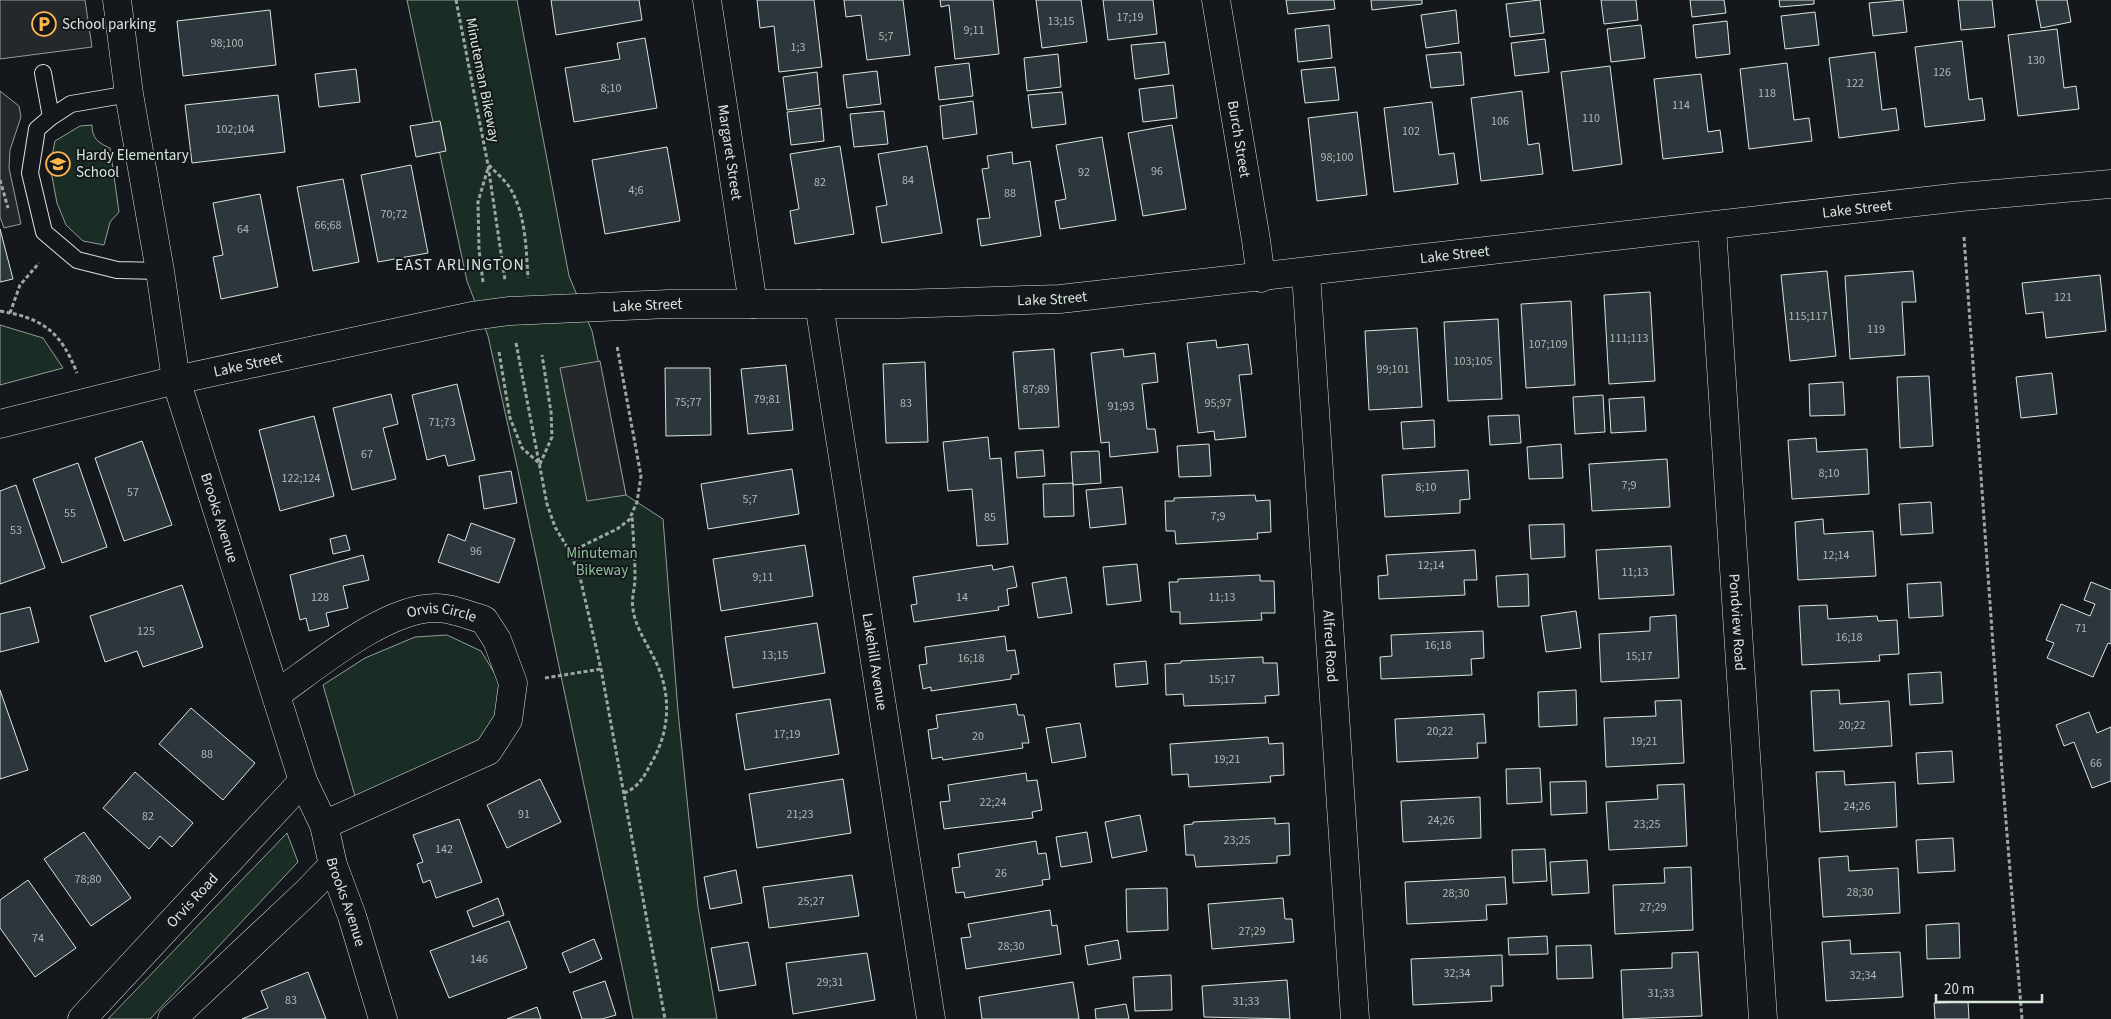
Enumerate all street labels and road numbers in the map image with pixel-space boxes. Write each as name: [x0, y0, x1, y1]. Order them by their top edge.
street label: Minuteman Bikeway: [460, 16, 505, 144]
street label: Burch Street: [1222, 99, 1255, 179]
street label: Margaret Street: [712, 103, 747, 202]
street label: Lake Street: [1821, 195, 1893, 224]
street label: Lake Street: [1419, 240, 1491, 269]
street label: Lake Street: [1017, 286, 1088, 311]
street label: Lake Street: [612, 294, 682, 317]
street label: Lake Street: [212, 347, 285, 383]
street label: Brooks Avenue: [195, 470, 243, 565]
street label: Pondview Road: [1723, 573, 1751, 671]
street label: Orvis Circle: [404, 598, 479, 628]
street label: Alfred Road: [1317, 609, 1343, 683]
street label: Lakehill Avenue: [857, 612, 893, 712]
street label: Brooks Avenue: [321, 855, 371, 949]
street label: Orvis Road: [162, 869, 223, 933]

